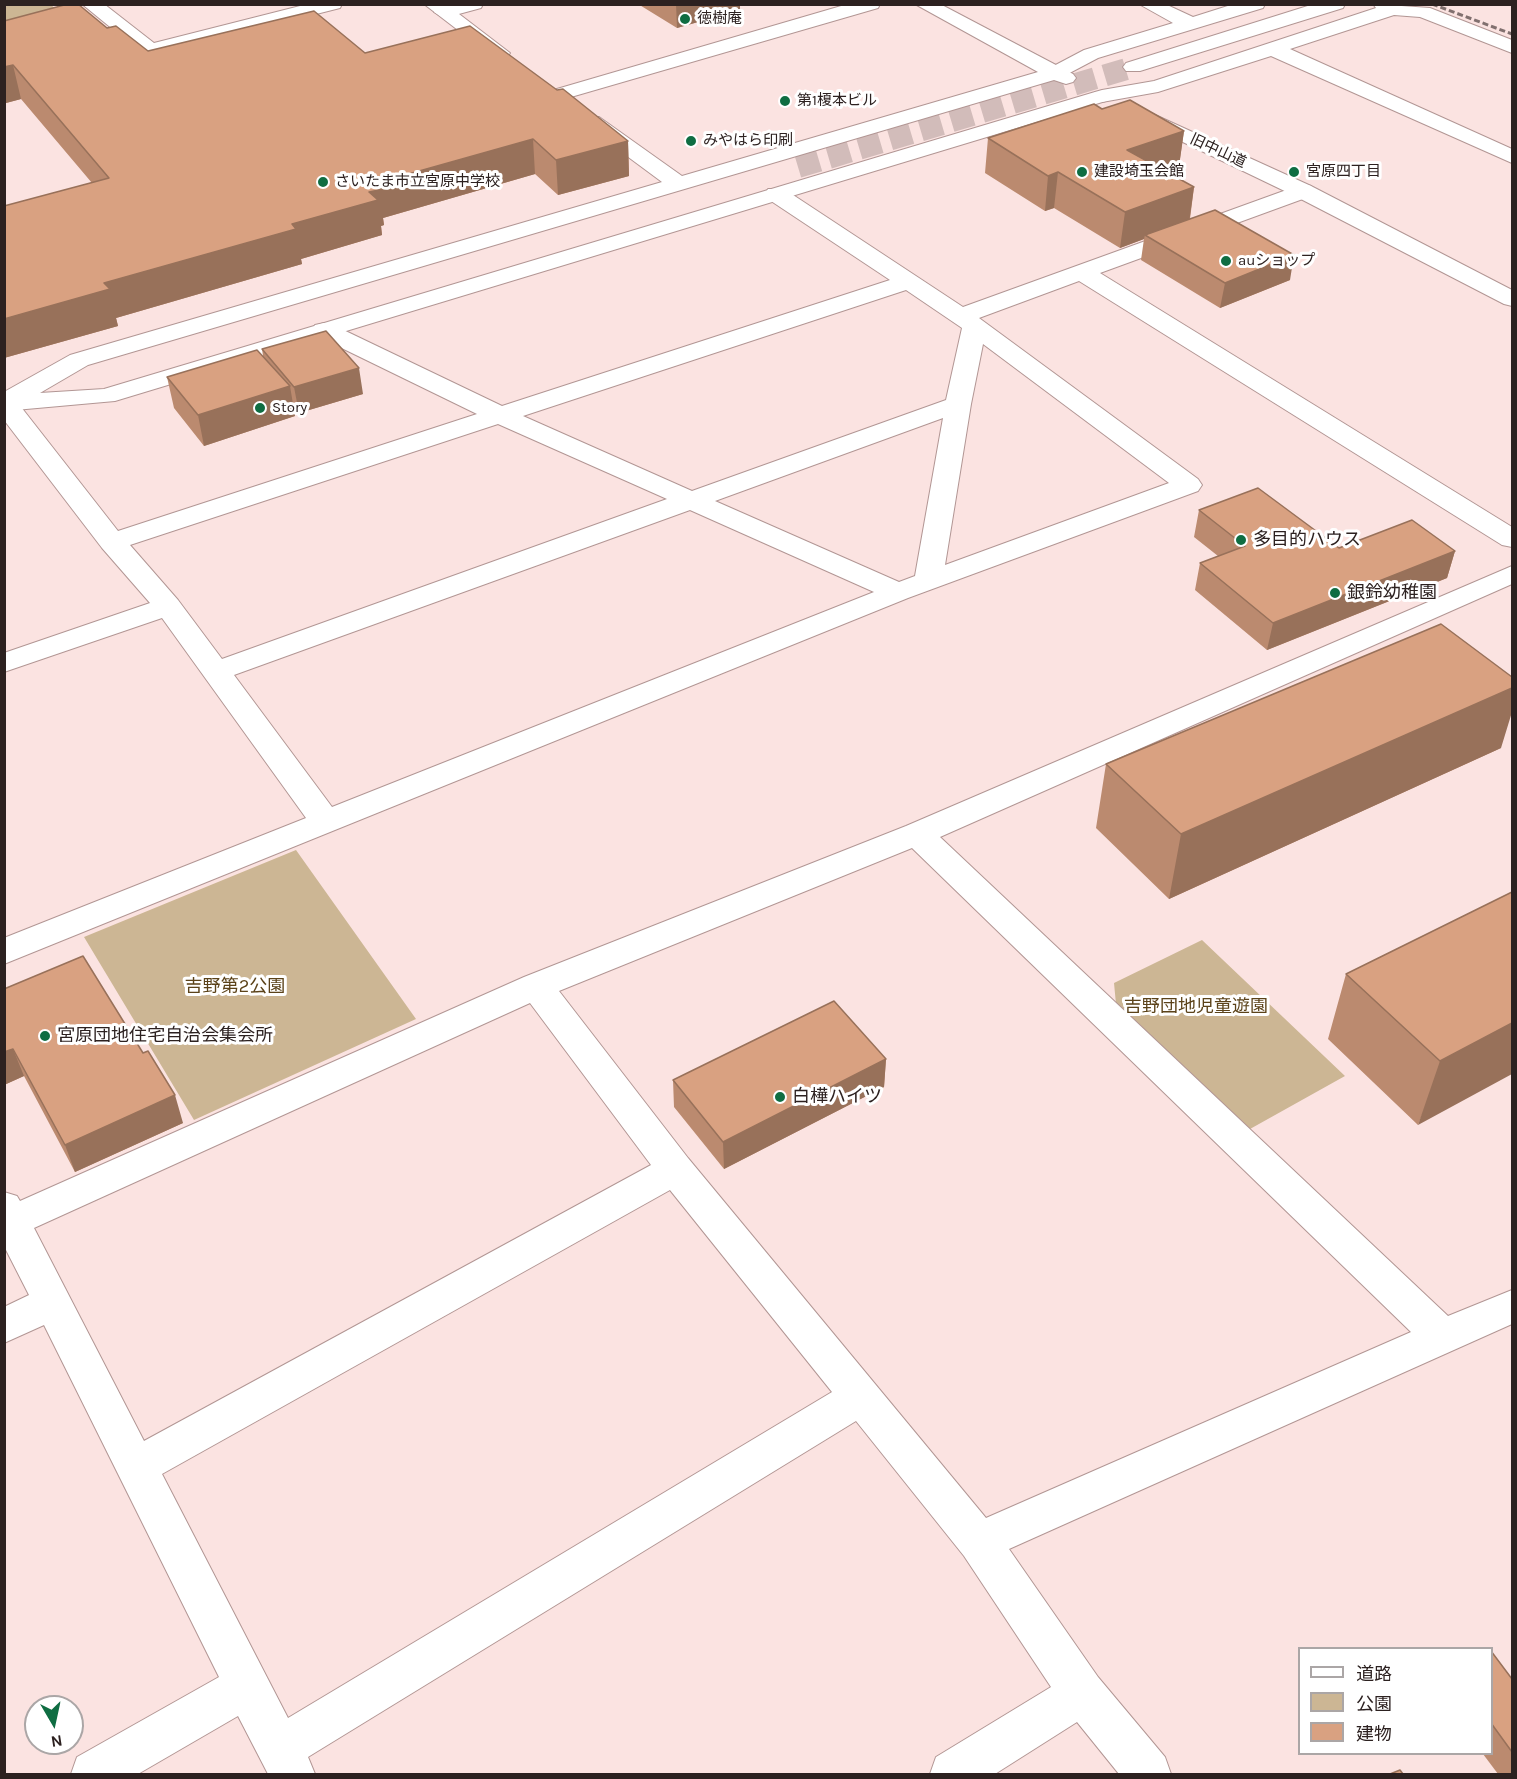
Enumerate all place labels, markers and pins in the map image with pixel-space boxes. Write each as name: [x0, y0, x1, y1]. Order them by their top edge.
place label: 徳樹庵: [697, 10, 742, 28]
marker: 徳樹庵: [678, 12, 692, 26]
place label: 第1榎本ビル: [797, 92, 877, 110]
marker: 第1榎本ビル: [778, 94, 792, 108]
place label: みやはら印刷: [703, 132, 793, 150]
marker: みやはら印刷: [684, 134, 698, 148]
place label: 建設埼玉会館: [1094, 163, 1184, 181]
place label: 宮原四丁目: [1306, 163, 1381, 181]
marker: 建設埼玉会館: [1075, 165, 1089, 179]
marker: 宮原四丁目: [1287, 165, 1301, 179]
place label: さいたま市立宮原中学校: [335, 173, 500, 191]
marker: さいたま市立宮原中学校: [316, 175, 330, 189]
place label: auショップ: [1238, 252, 1315, 270]
marker: auショップ: [1219, 254, 1233, 268]
place label: Story: [272, 399, 307, 417]
marker: Story: [253, 401, 267, 415]
place label: 多目的ハウス: [1253, 529, 1361, 551]
marker: 多目的ハウス: [1234, 533, 1248, 547]
place label: 銀鈴幼稚園: [1347, 582, 1437, 604]
marker: 銀鈴幼稚園: [1328, 586, 1342, 600]
place label: 宮原団地住宅自治会集会所: [57, 1025, 273, 1047]
marker: 宮原団地住宅自治会集会所: [38, 1029, 52, 1043]
place label: 白樺ハイツ: [792, 1086, 882, 1108]
marker: 白樺ハイツ: [773, 1090, 787, 1104]

